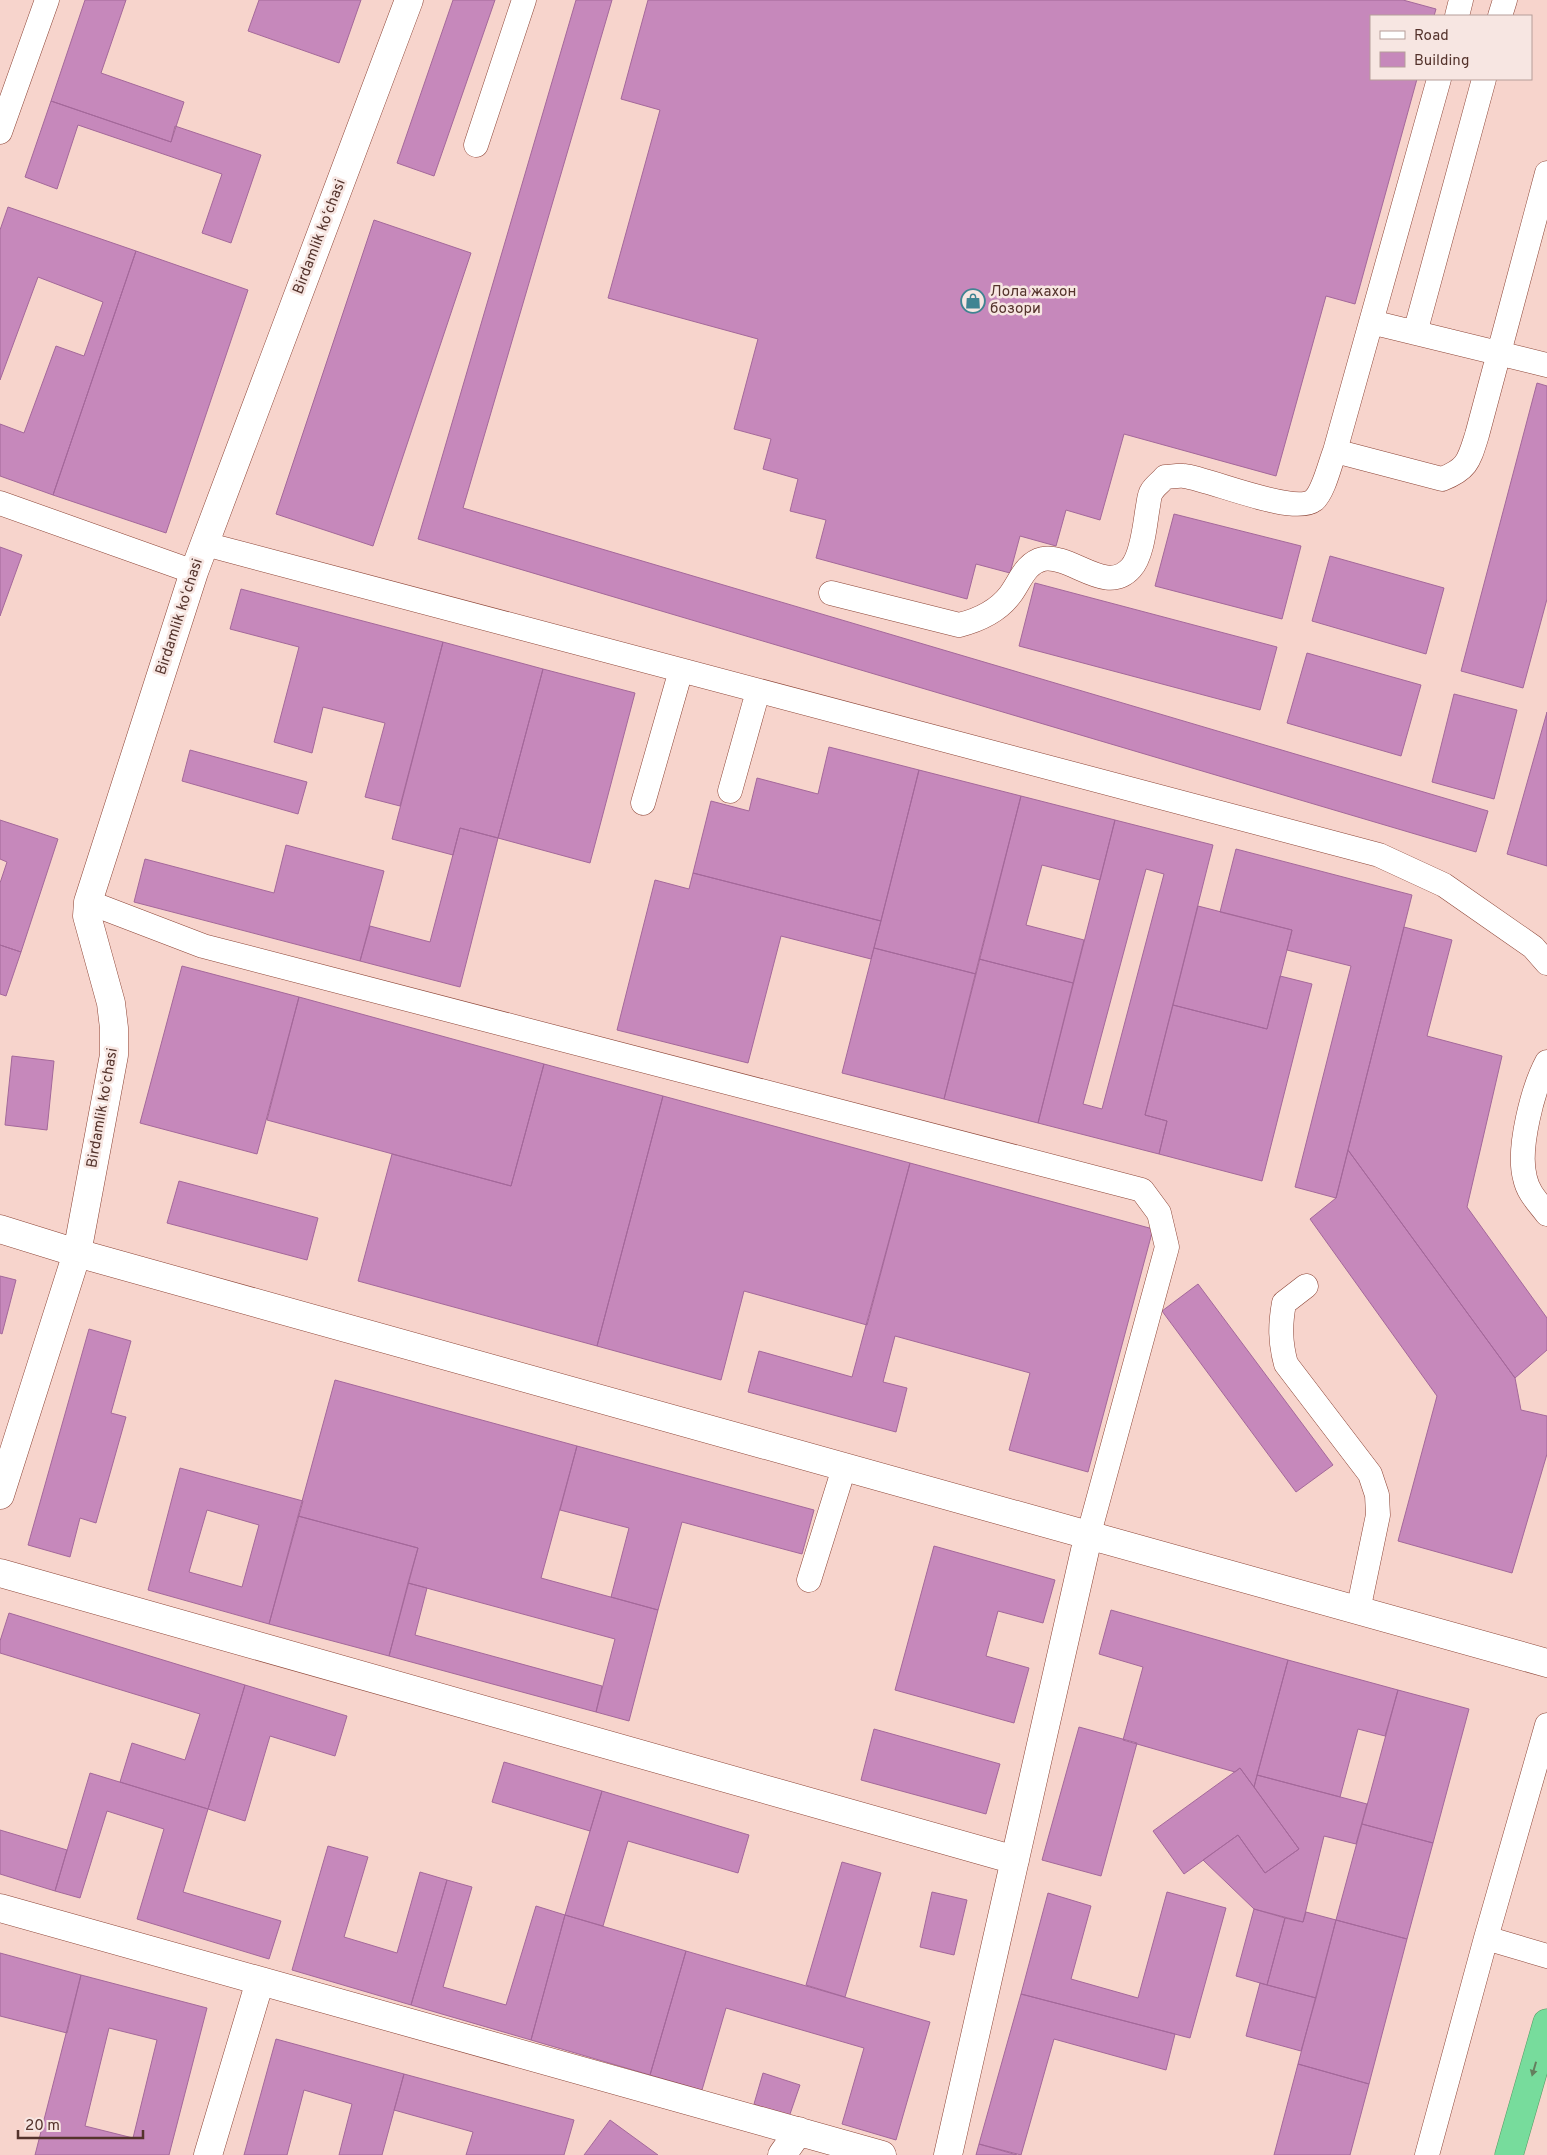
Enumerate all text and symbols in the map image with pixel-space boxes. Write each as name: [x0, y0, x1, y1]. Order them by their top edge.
legend: [1370, 15, 1532, 80]
text: Road: [1414, 27, 1449, 46]
text: Building: [1414, 52, 1469, 71]
street label: Birdamlik koʻchasi: [289, 177, 351, 297]
place label: Лола жахон бозори: [990, 283, 1076, 319]
shop icon: Лола жахон бозори: [960, 288, 986, 314]
street label: Birdamlik koʻchasi: [152, 556, 208, 678]
street label: Birdamlik koʻchasi: [83, 1047, 123, 1169]
one-way arrow: [1529, 2062, 1537, 2077]
scale bar: [18, 2108, 142, 2140]
text: 20 m: [25, 2117, 60, 2136]

